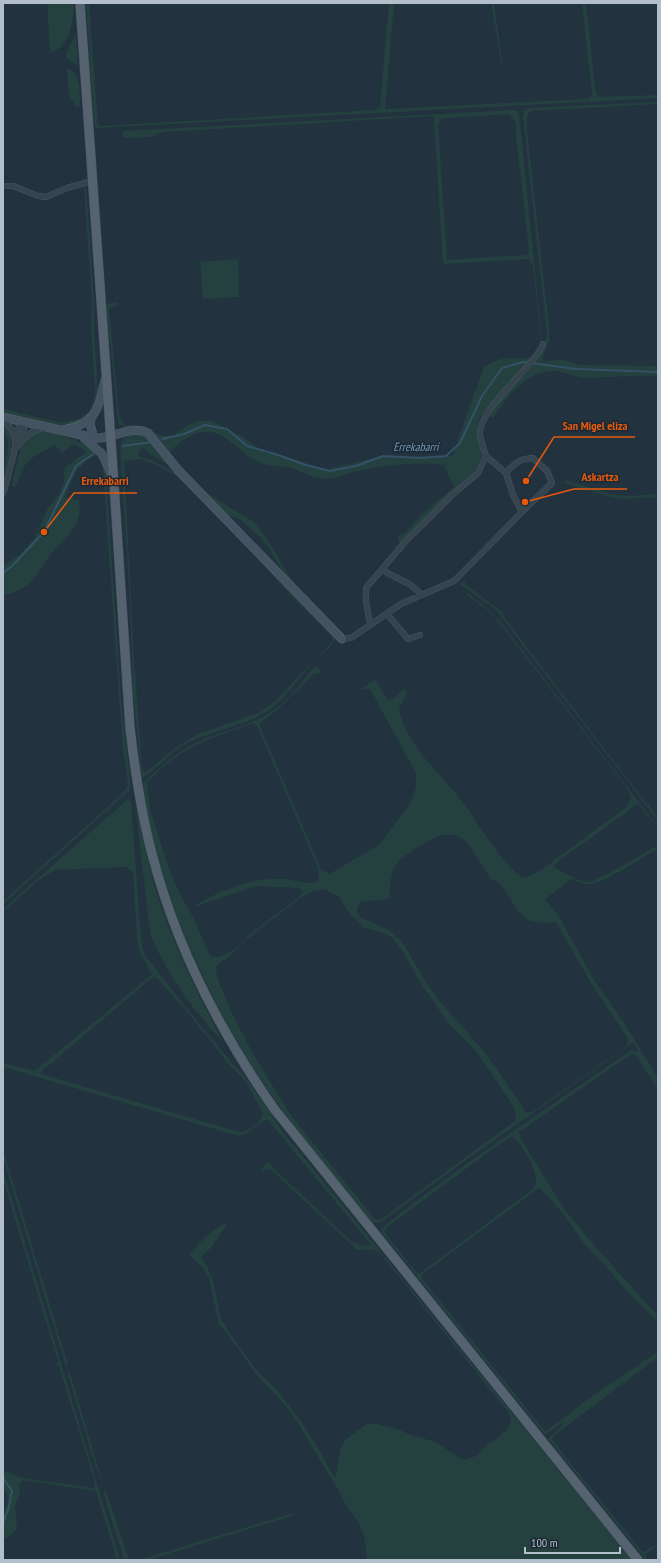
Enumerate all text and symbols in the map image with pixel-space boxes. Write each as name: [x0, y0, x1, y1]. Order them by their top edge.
callout: San Migel eliza: [554, 413, 635, 437]
text: San Migel eliza: [563, 418, 627, 433]
water label: Errekabarri: [393, 439, 440, 454]
callout: Askartza: [574, 465, 627, 489]
callout: Errekabarri: [74, 469, 137, 493]
text: Askartza: [581, 469, 619, 484]
text: Errekabarri: [81, 473, 129, 488]
scale bar: [525, 1529, 620, 1555]
text: 100 m: [531, 1535, 558, 1550]

